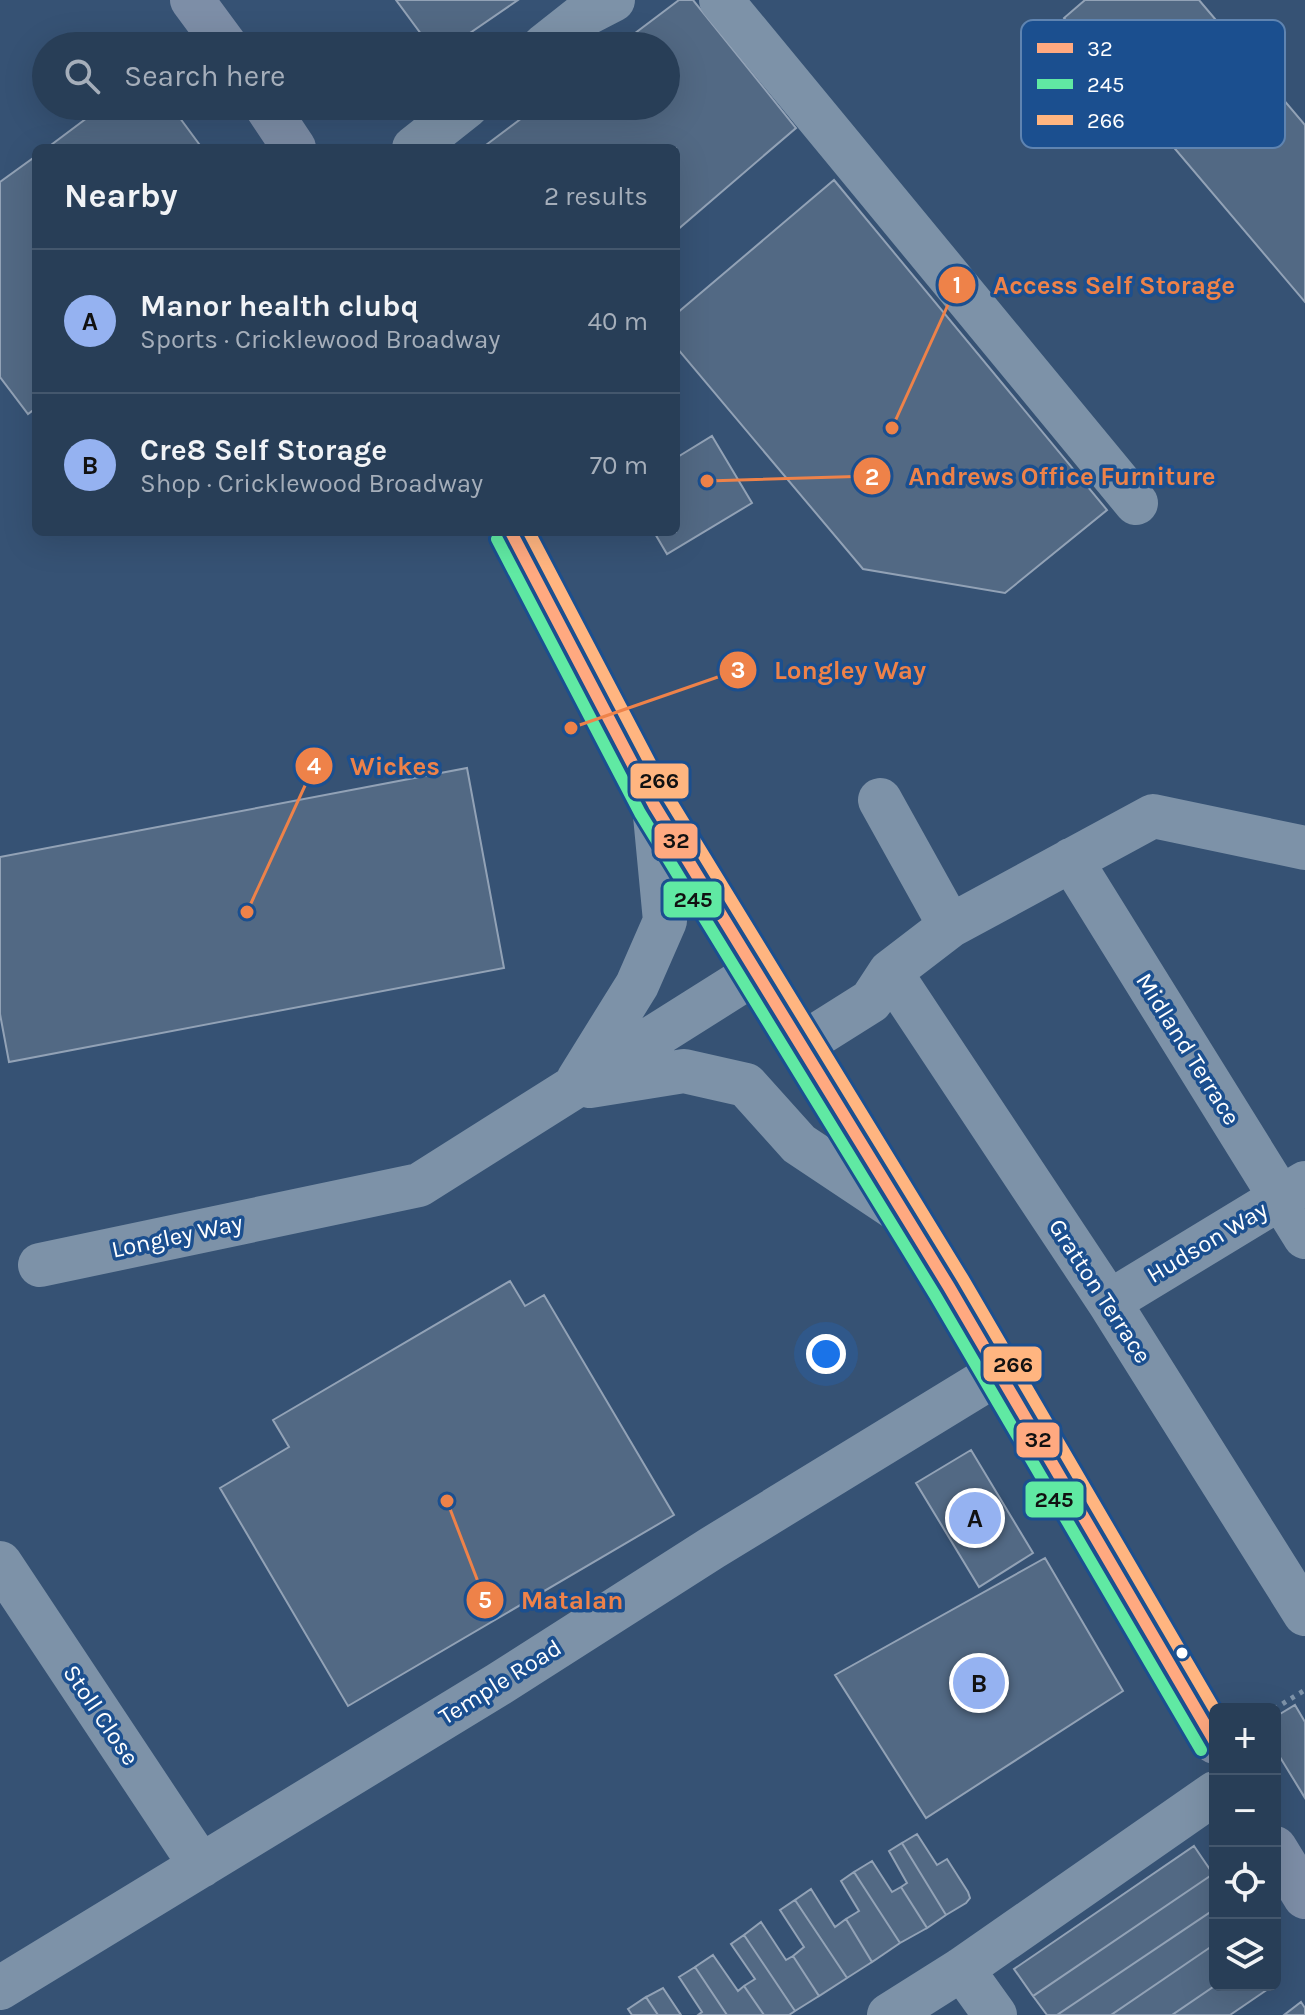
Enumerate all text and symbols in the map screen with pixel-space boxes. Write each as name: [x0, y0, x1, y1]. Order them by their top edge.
legend: [1021, 20, 1285, 148]
search box: [32, 32, 680, 120]
text: 32: [1087, 36, 1113, 62]
icon: search: [60, 54, 104, 98]
text: Search here: [124, 58, 285, 94]
text: 245: [1087, 72, 1124, 98]
text: 266: [1087, 108, 1125, 134]
text: Nearby: [64, 176, 178, 216]
text: 2 results: [544, 181, 648, 212]
callout: Access Self Storage: [937, 260, 1251, 310]
text: Access Self Storage: [993, 270, 1235, 301]
text: 1: [953, 271, 961, 299]
text: Manor health clubq: [140, 288, 419, 324]
text: A: [82, 306, 98, 337]
text: 40 m: [588, 306, 648, 337]
text: Sports · Cricklewood Broadway: [140, 324, 500, 355]
text: Cre8 Self Storage: [140, 432, 387, 468]
text: B: [82, 450, 98, 481]
text: 70 m: [590, 450, 648, 481]
callout: Andrews Office Furniture: [852, 451, 1231, 501]
text: Andrews Office Furniture: [908, 461, 1216, 492]
text: 2: [865, 463, 879, 491]
text: Shop · Cricklewood Broadway: [140, 468, 483, 499]
callout: Longley Way: [718, 645, 942, 695]
text: Longley Way: [774, 655, 926, 686]
text: 3: [731, 656, 745, 684]
callout: Wickes: [294, 741, 456, 791]
text: Wickes: [350, 751, 440, 782]
text: 4: [307, 752, 321, 780]
line badge: 266: [629, 762, 690, 800]
text: 266: [639, 768, 679, 794]
line badge: 32: [653, 822, 699, 860]
text: 32: [663, 828, 690, 854]
line badge: 245: [662, 880, 723, 919]
text: 245: [673, 887, 713, 913]
street label: Midland Terrace: [1130, 968, 1246, 1130]
street label: Hudson Way: [1142, 1195, 1272, 1289]
street label: Longley Way: [109, 1208, 245, 1264]
street label: Gratton Terrace: [1043, 1214, 1157, 1368]
your location: [806, 1334, 846, 1374]
line badge: 266: [982, 1345, 1043, 1383]
text: 266: [993, 1352, 1033, 1378]
line badge: 32: [1015, 1421, 1061, 1459]
text: 32: [1025, 1427, 1052, 1453]
line badge: 245: [1024, 1480, 1085, 1519]
text: 245: [1034, 1487, 1074, 1513]
pin: A: [949, 1488, 1001, 1548]
callout: Matalan: [465, 1575, 640, 1625]
text: Matalan: [521, 1585, 623, 1616]
text: 5: [478, 1586, 492, 1614]
street label: Temple Road: [434, 1633, 566, 1731]
unlabelled marker: [1174, 1645, 1190, 1661]
pin: B: [953, 1653, 1005, 1713]
street label: Stoll Close: [57, 1659, 145, 1771]
map controls: [1209, 1703, 1281, 1991]
button: +: [1209, 1703, 1281, 1775]
button: −: [1209, 1775, 1281, 1847]
button: locate: [1209, 1847, 1281, 1919]
button: layers: [1209, 1919, 1281, 1991]

